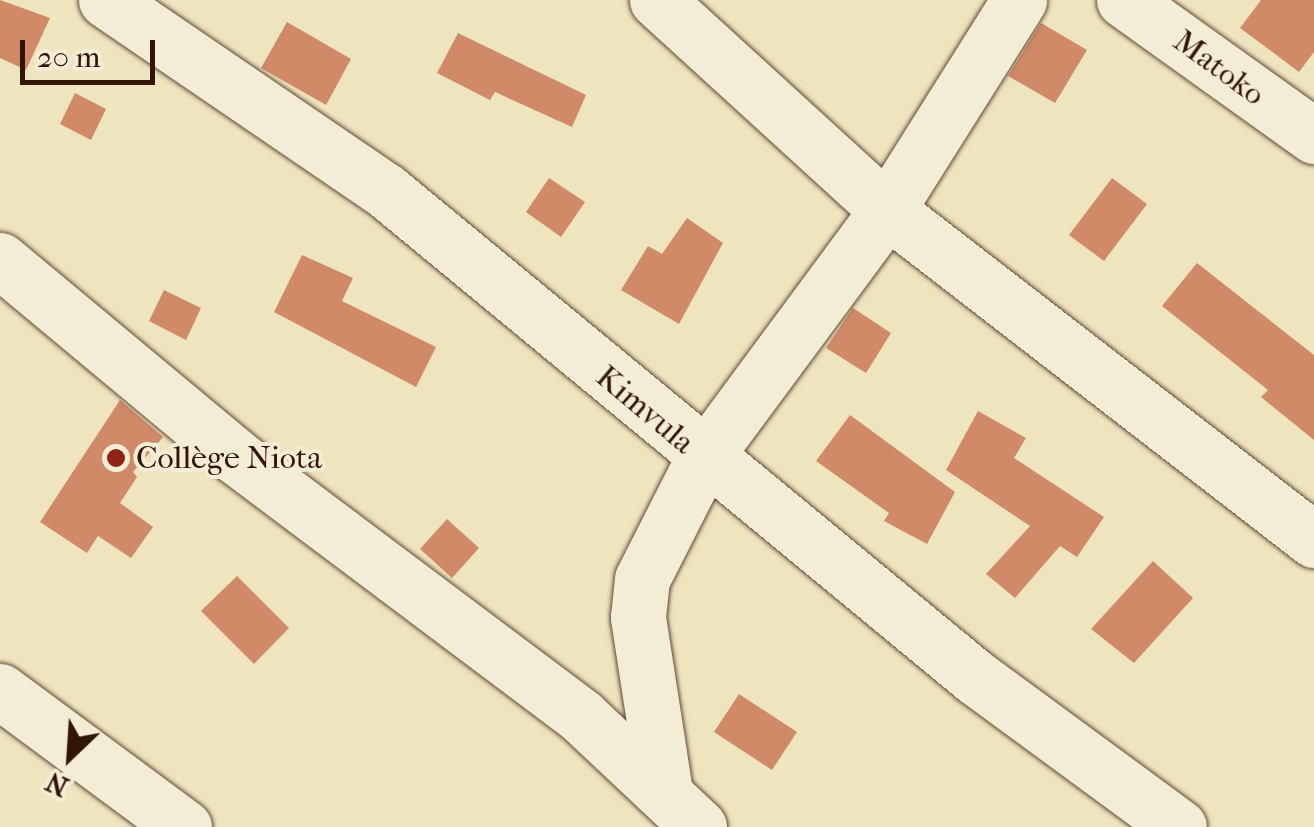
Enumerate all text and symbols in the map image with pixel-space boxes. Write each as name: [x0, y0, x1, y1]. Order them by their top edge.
scale bar: [25, 20, 160, 82]
street label: Matoko: [1166, 22, 1272, 114]
text: 20 m: [37, 40, 100, 75]
street label: Kimvula: [588, 358, 702, 462]
place label: Collège Niota: [136, 439, 322, 477]
marker: Collège Niota: [105, 447, 127, 469]
north arrow: [20, 707, 120, 807]
text: N: [41, 765, 74, 804]

